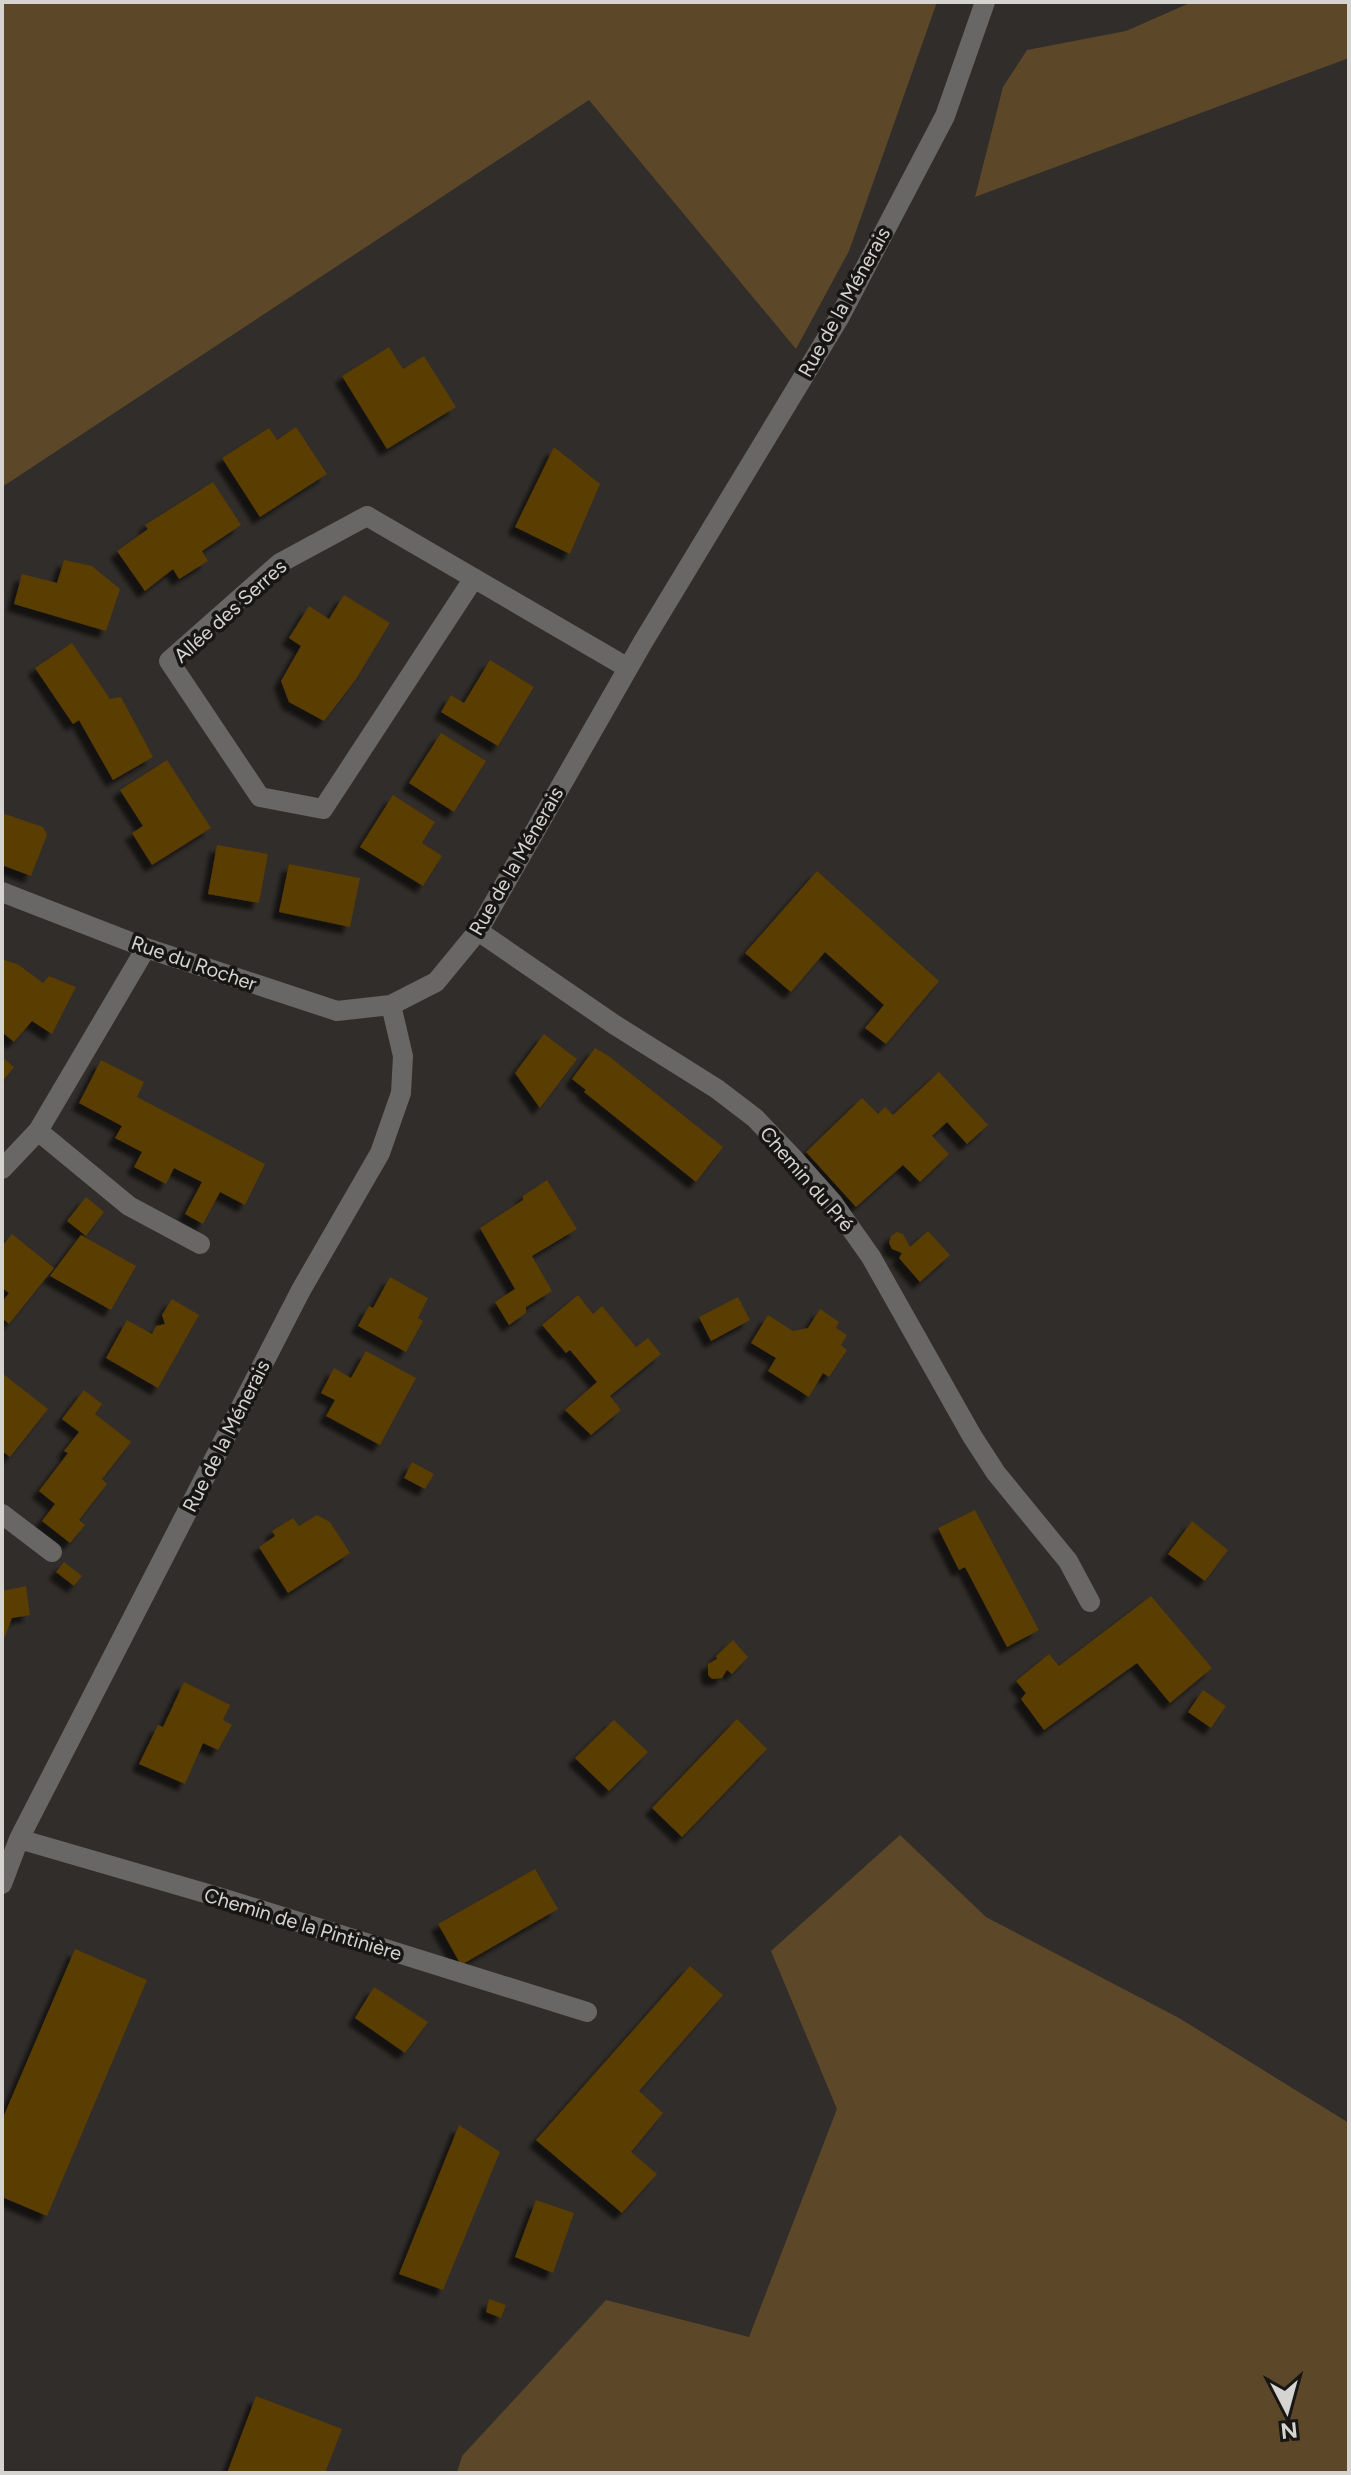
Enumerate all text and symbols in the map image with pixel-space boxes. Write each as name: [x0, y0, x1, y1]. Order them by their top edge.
street label: Rue de la Ménerais: [793, 223, 895, 381]
street label: Allée des Serres: [169, 554, 291, 668]
street label: Rue de la Ménerais: [464, 782, 568, 940]
street label: Rue du Rocher: [128, 930, 260, 996]
street label: Chemin du Pré: [755, 1122, 859, 1236]
street label: Rue de la Ménerais: [177, 1356, 275, 1516]
street label: Chemin de la Pintinière: [201, 1882, 405, 1966]
north arrow: [1247, 2371, 1327, 2451]
text: N: [1279, 2416, 1299, 2445]

